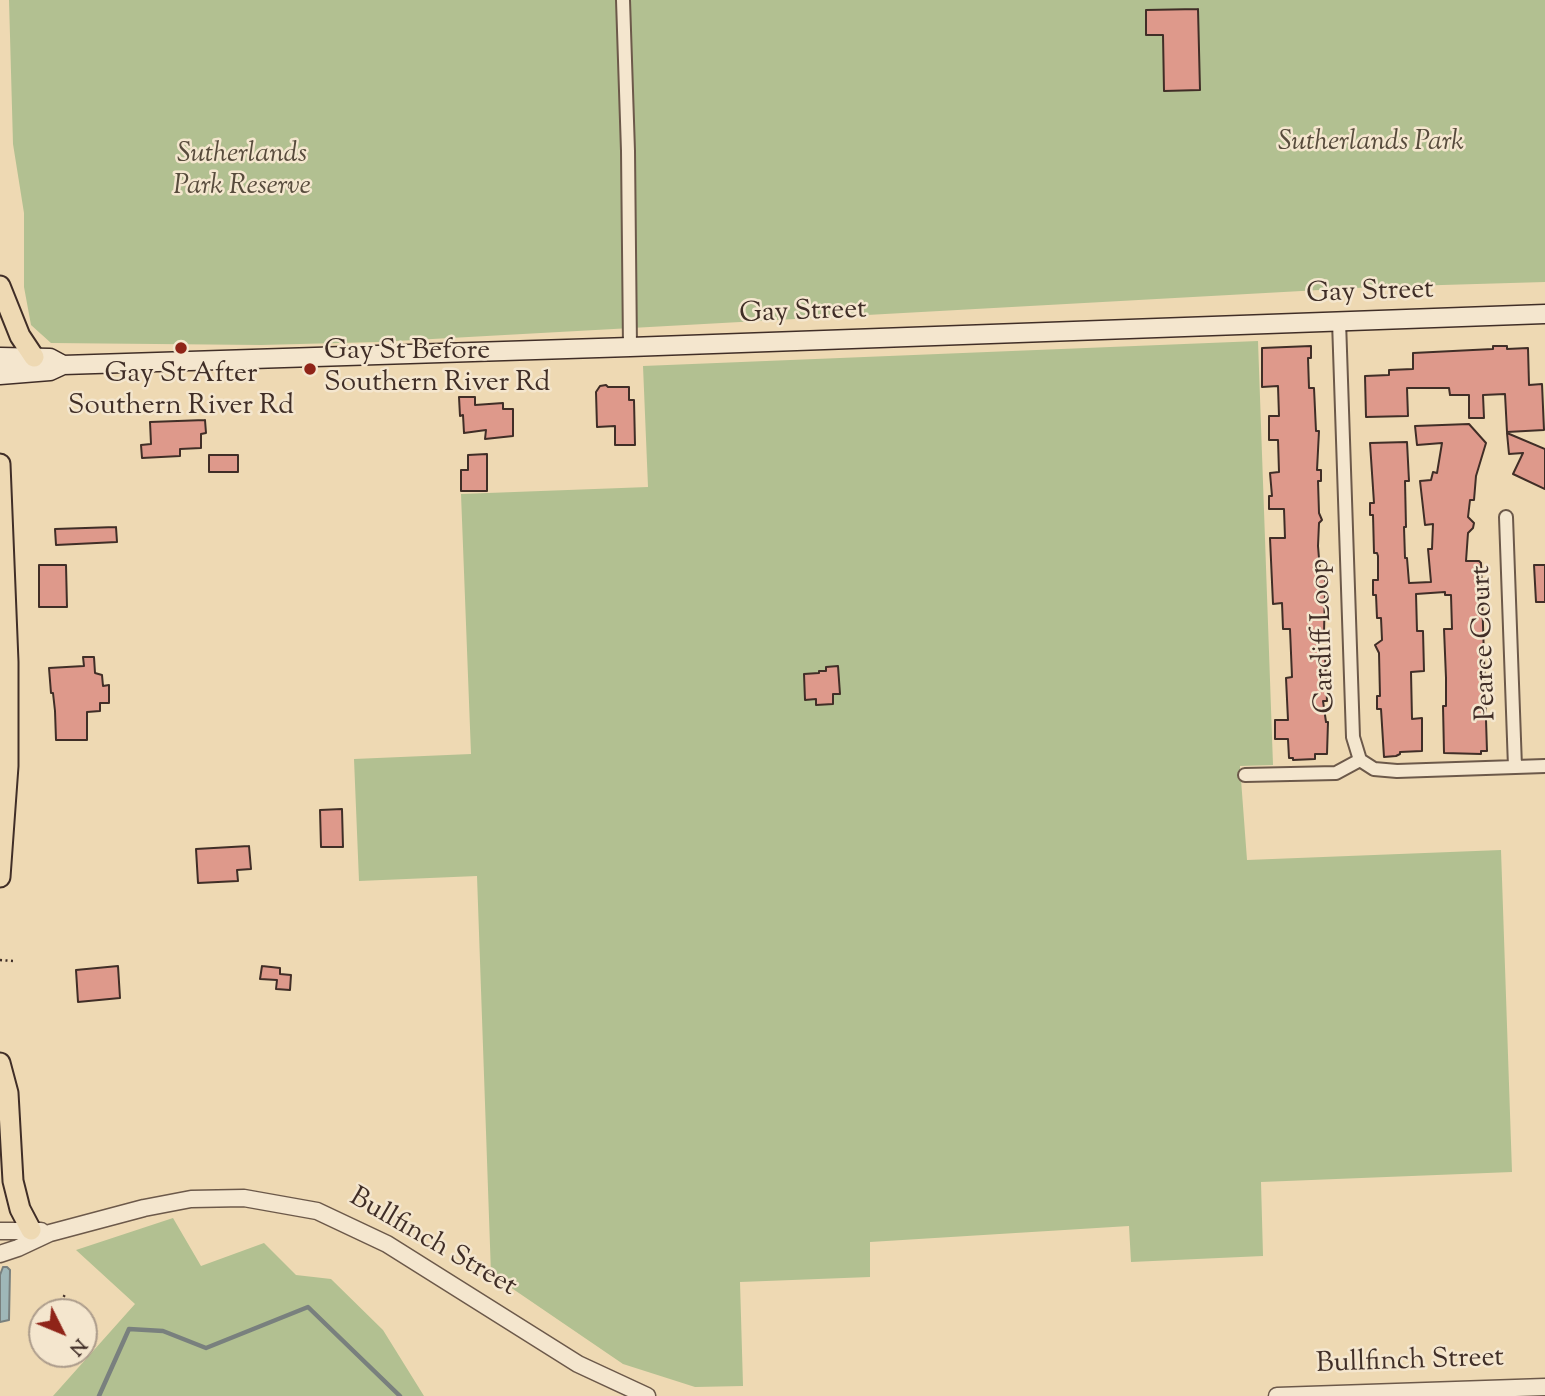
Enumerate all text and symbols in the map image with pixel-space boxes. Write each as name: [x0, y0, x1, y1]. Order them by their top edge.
park label: Sutherlands Park: [1278, 127, 1464, 161]
park label: Sutherlands Park Reserve: [173, 139, 311, 205]
street label: Gay Street: [1306, 275, 1434, 313]
street label: Gay Street: [739, 295, 867, 333]
place label: Gay St Before Southern River Rd: [324, 336, 550, 402]
marker: Gay St After Southern River Rd: [173, 340, 189, 356]
place label: Gay St After Southern River Rd: [68, 359, 294, 425]
marker: Gay St Before Southern River Rd: [302, 361, 318, 377]
street label: Cardiff Loop: [1306, 558, 1344, 714]
street label: Pearce Court: [1466, 565, 1506, 721]
street label: Bullfinch Street: [342, 1182, 522, 1306]
north arrow: [28, 1298, 98, 1368]
text: N: [62, 1332, 92, 1361]
street label: Bullfinch Street: [1315, 1343, 1505, 1383]

